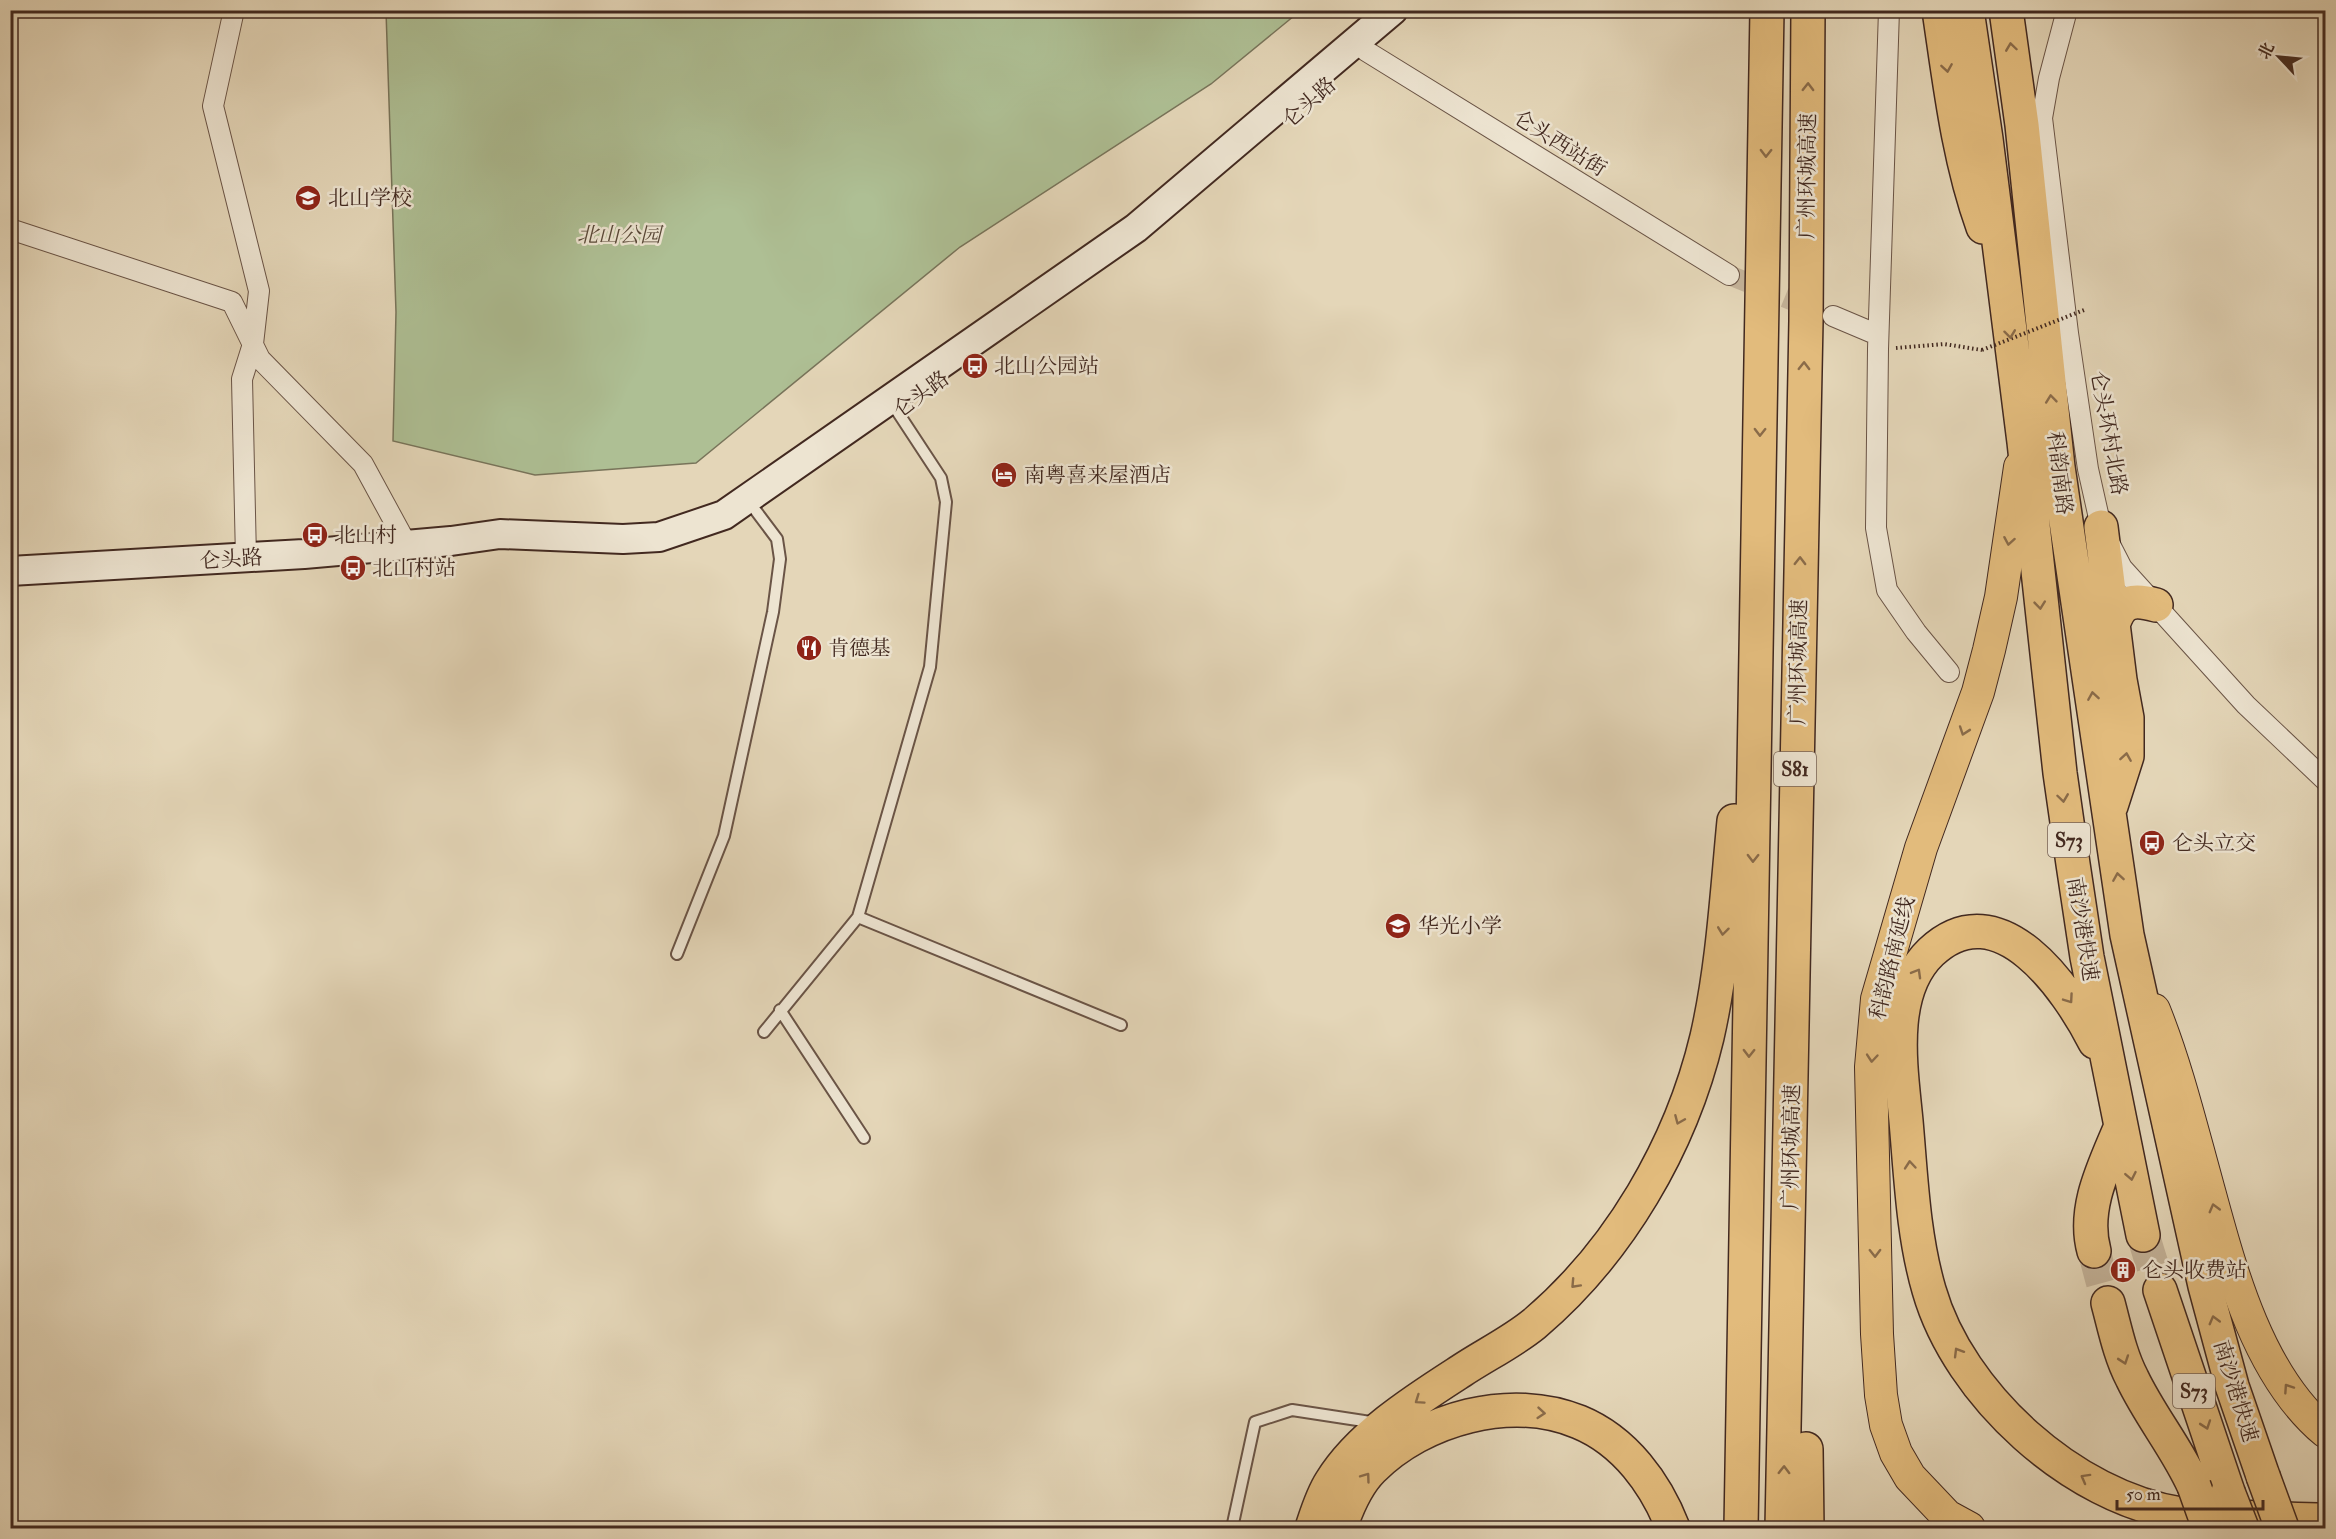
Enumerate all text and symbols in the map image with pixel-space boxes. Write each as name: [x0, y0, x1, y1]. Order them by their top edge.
north arrow: [2249, 27, 2309, 87]
text: 北: [2254, 39, 2279, 62]
one-way arrow: [2006, 42, 2018, 52]
one-way arrow: [1941, 64, 1953, 73]
street label: 仑头路: [1277, 71, 1342, 133]
one-way arrow: [1802, 83, 1814, 92]
street label: 仑头西站街: [1508, 104, 1611, 183]
street label: 广州环城高速: [1793, 113, 1822, 239]
one-way arrow: [1759, 148, 1772, 157]
school or university icon: 北山学校: [293, 183, 323, 213]
place label: 北山学校: [328, 185, 412, 212]
park label: 北山公园: [577, 222, 664, 249]
one-way arrow: [2004, 329, 2016, 339]
bus stop icon: 北山公园站: [960, 351, 990, 381]
place label: 北山公园站: [994, 353, 1099, 380]
one-way arrow: [1798, 362, 1811, 371]
street label: 仑头路: [888, 365, 955, 424]
street label: 仑头环村北路: [2084, 369, 2133, 497]
one-way arrow: [2045, 395, 2058, 404]
one-way arrow: [1754, 427, 1767, 436]
street label: 科韵南路: [2041, 430, 2078, 516]
hotel icon: 南粤喜来屋酒店: [989, 460, 1019, 490]
place label: 南粤喜来屋酒店: [1024, 462, 1171, 489]
bus stop icon: 北山村: [300, 520, 330, 550]
place label: 北山村: [334, 522, 397, 549]
one-way arrow: [2004, 537, 2016, 546]
street label: 仑头路: [199, 544, 263, 575]
bus stop icon: 北山村站: [338, 553, 368, 583]
place label: 北山村站: [372, 555, 456, 582]
one-way arrow: [1793, 557, 1806, 566]
street label: 广州环城高速: [1784, 599, 1813, 725]
one-way arrow: [2033, 600, 2046, 609]
restaurant icon: 肯德基: [794, 633, 824, 663]
place label: 肯德基: [828, 635, 891, 662]
one-way arrow: [2087, 692, 2099, 701]
one-way arrow: [1959, 725, 1972, 736]
road number: S81: [1774, 752, 1816, 786]
one-way arrow: [2119, 753, 2131, 762]
one-way arrow: [2057, 794, 2069, 803]
road number: S73: [2048, 823, 2090, 857]
bus stop icon: 仑头立交: [2137, 828, 2167, 858]
place label: 仑头立交: [2172, 830, 2256, 857]
one-way arrow: [1746, 853, 1759, 862]
one-way arrow: [2112, 872, 2124, 881]
street label: 南沙港快速: [2061, 875, 2104, 983]
street label: 科韵路南延线: [1864, 894, 1921, 1023]
school or university icon: 华光小学: [1383, 911, 1413, 941]
place label: 华光小学: [1418, 913, 1502, 940]
one-way arrow: [1717, 927, 1729, 936]
one-way arrow: [1910, 969, 1921, 979]
one-way arrow: [2062, 993, 2073, 1004]
one-way arrow: [1743, 1048, 1756, 1057]
one-way arrow: [1866, 1054, 1879, 1063]
street label: 广州环城高速: [1777, 1084, 1806, 1210]
one-way arrow: [1674, 1114, 1686, 1125]
one-way arrow: [1904, 1160, 1917, 1169]
one-way arrow: [2124, 1171, 2137, 1181]
one-way arrow: [2209, 1203, 2221, 1214]
one-way arrow: [1869, 1249, 1882, 1258]
building icon: 仑头收费站: [2108, 1255, 2138, 1285]
place label: 仑头收费站: [2142, 1257, 2247, 1284]
one-way arrow: [1572, 1277, 1583, 1288]
one-way arrow: [2209, 1315, 2221, 1326]
street label: 南沙港快速: [2207, 1337, 2264, 1445]
one-way arrow: [1953, 1348, 1965, 1358]
one-way arrow: [2117, 1354, 2130, 1364]
road number: S73: [2173, 1374, 2215, 1408]
one-way arrow: [2283, 1384, 2295, 1394]
one-way arrow: [1415, 1393, 1426, 1404]
one-way arrow: [1537, 1406, 1546, 1419]
one-way arrow: [2198, 1419, 2211, 1430]
one-way arrow: [1778, 1466, 1790, 1475]
one-way arrow: [1359, 1473, 1370, 1484]
scale bar: [2117, 1473, 2262, 1511]
one-way arrow: [2081, 1474, 2092, 1485]
text: 50 m: [2126, 1483, 2161, 1506]

